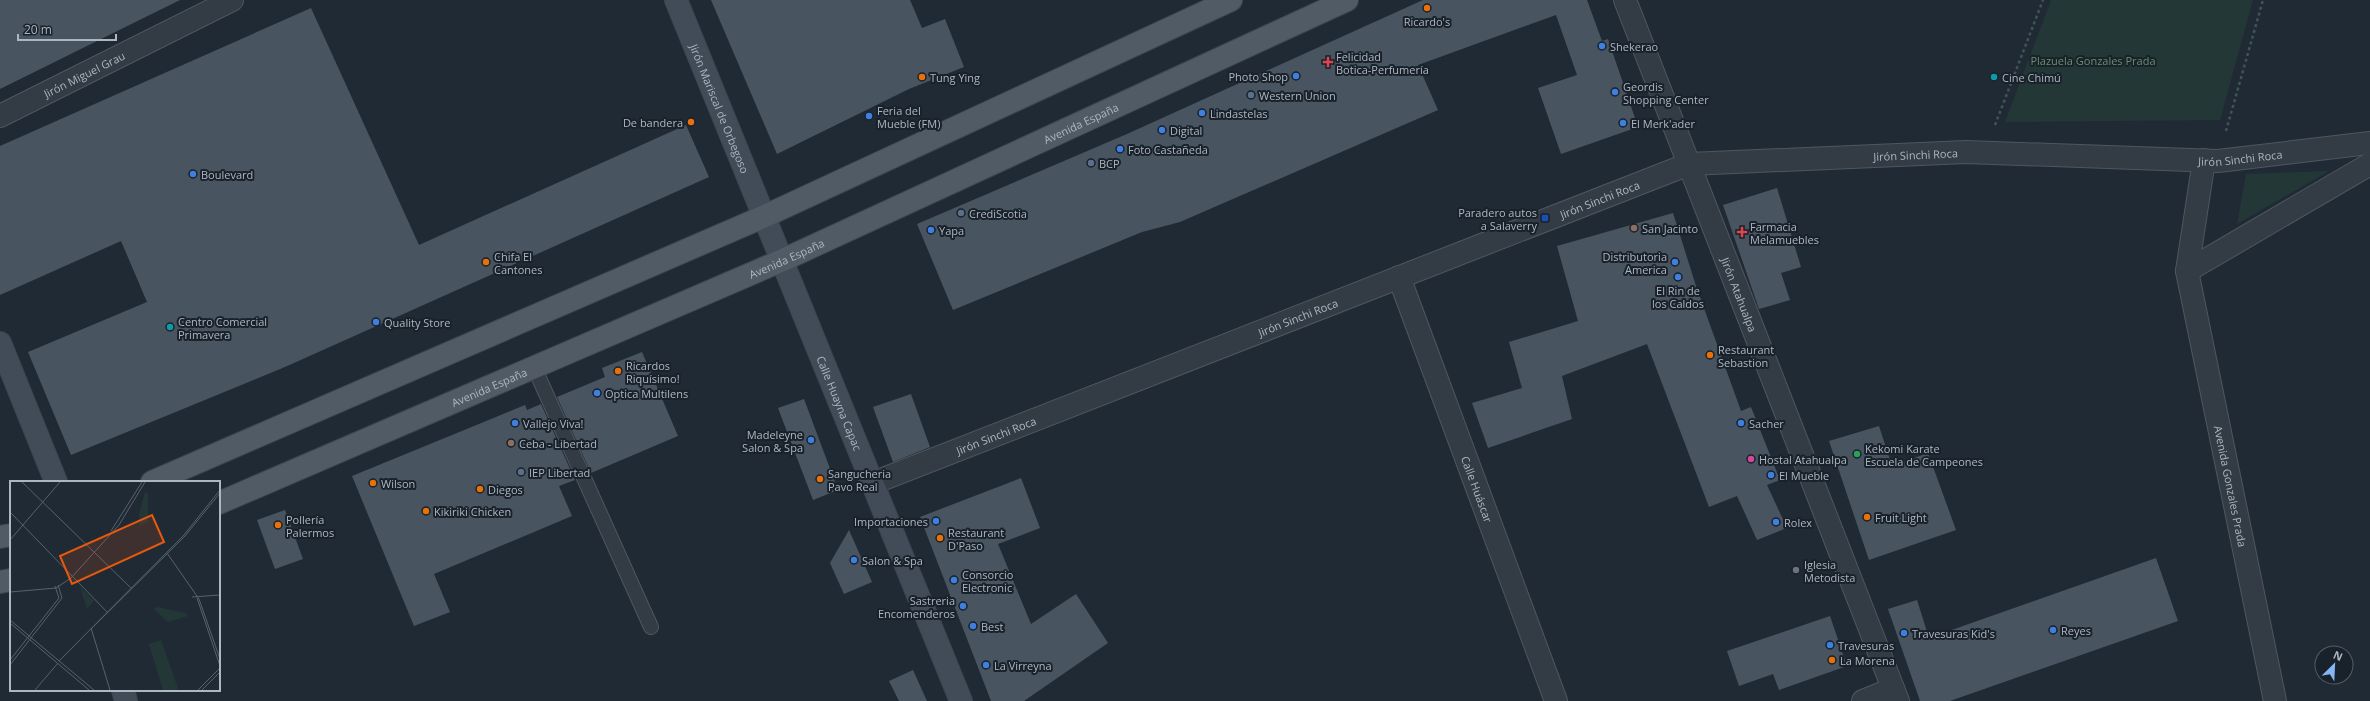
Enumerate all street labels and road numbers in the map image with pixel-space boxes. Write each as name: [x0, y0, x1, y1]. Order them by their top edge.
street label: Jirón Mariscal de Orbegoso: [687, 41, 753, 176]
street label: Jirón Miguel Grau: [40, 47, 127, 101]
street label: Avenida España: [1041, 99, 1121, 147]
street label: Jirón Sinchi Roca: [1872, 145, 1958, 164]
street label: Jirón Sinchi Roca: [2197, 146, 2283, 169]
street label: Jirón Sinchi Roca: [1556, 177, 1642, 222]
street label: Avenida España: [746, 235, 826, 281]
street label: Jirón Atahualpa: [1718, 254, 1761, 334]
street label: Jirón Sinchi Roca: [1255, 295, 1340, 340]
street label: Calle Huayna Capac: [814, 353, 866, 453]
street label: Avenida España: [449, 364, 529, 410]
street label: Jirón Sinchi Roca: [953, 413, 1038, 458]
street label: Avenida Gonzales Prada: [2211, 424, 2251, 548]
street label: Calle Huáscar: [1458, 454, 1497, 525]

